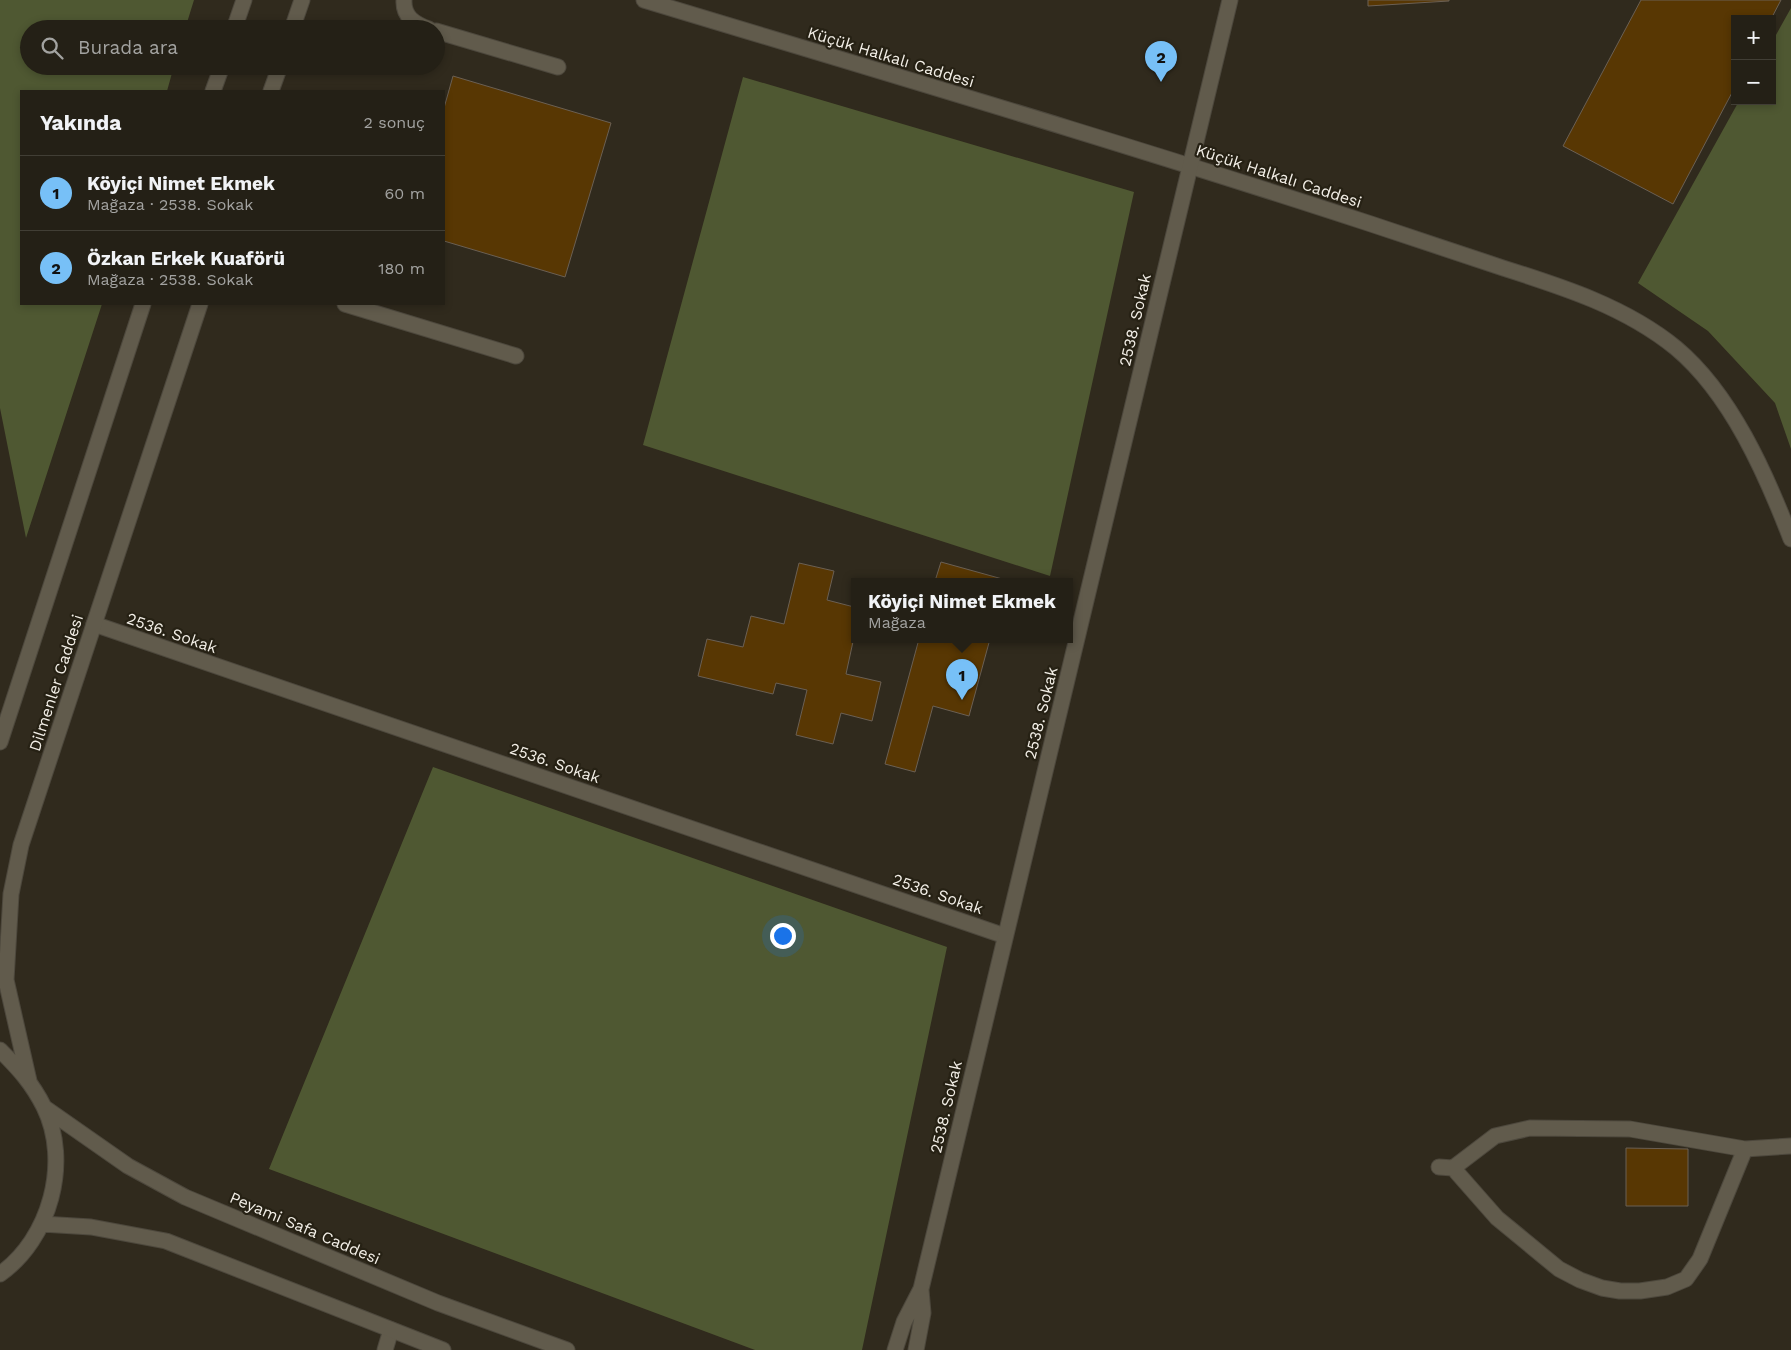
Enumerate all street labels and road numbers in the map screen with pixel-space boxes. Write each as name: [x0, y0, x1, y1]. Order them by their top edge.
street label: Küçük Halkalı Caddesi: [805, 23, 977, 91]
street label: Küçük Halkalı Caddesi: [1194, 140, 1364, 212]
street label: 2538. Sokak: [1115, 272, 1155, 368]
street label: 2536. Sokak: [124, 609, 220, 657]
street label: Dilmenler Caddesi: [25, 612, 87, 754]
street label: 2538. Sokak: [1020, 665, 1062, 761]
street label: 2536. Sokak: [507, 739, 603, 787]
street label: 2536. Sokak: [890, 870, 986, 918]
street label: 2538. Sokak: [926, 1059, 966, 1155]
street label: Peyami Safa Caddesi: [227, 1188, 383, 1268]

